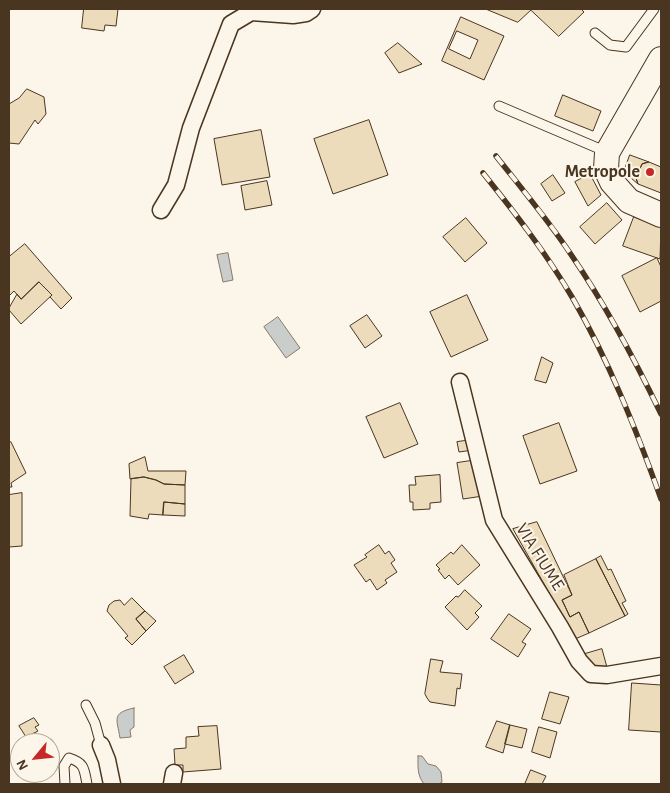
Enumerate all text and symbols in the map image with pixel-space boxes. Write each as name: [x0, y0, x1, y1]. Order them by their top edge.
place label: Metropole: [565, 161, 640, 183]
marker: Metropole: [644, 166, 656, 178]
street label: VIA FIUME: [511, 519, 569, 595]
north arrow: [10, 733, 60, 783]
text: N: [14, 757, 31, 772]

